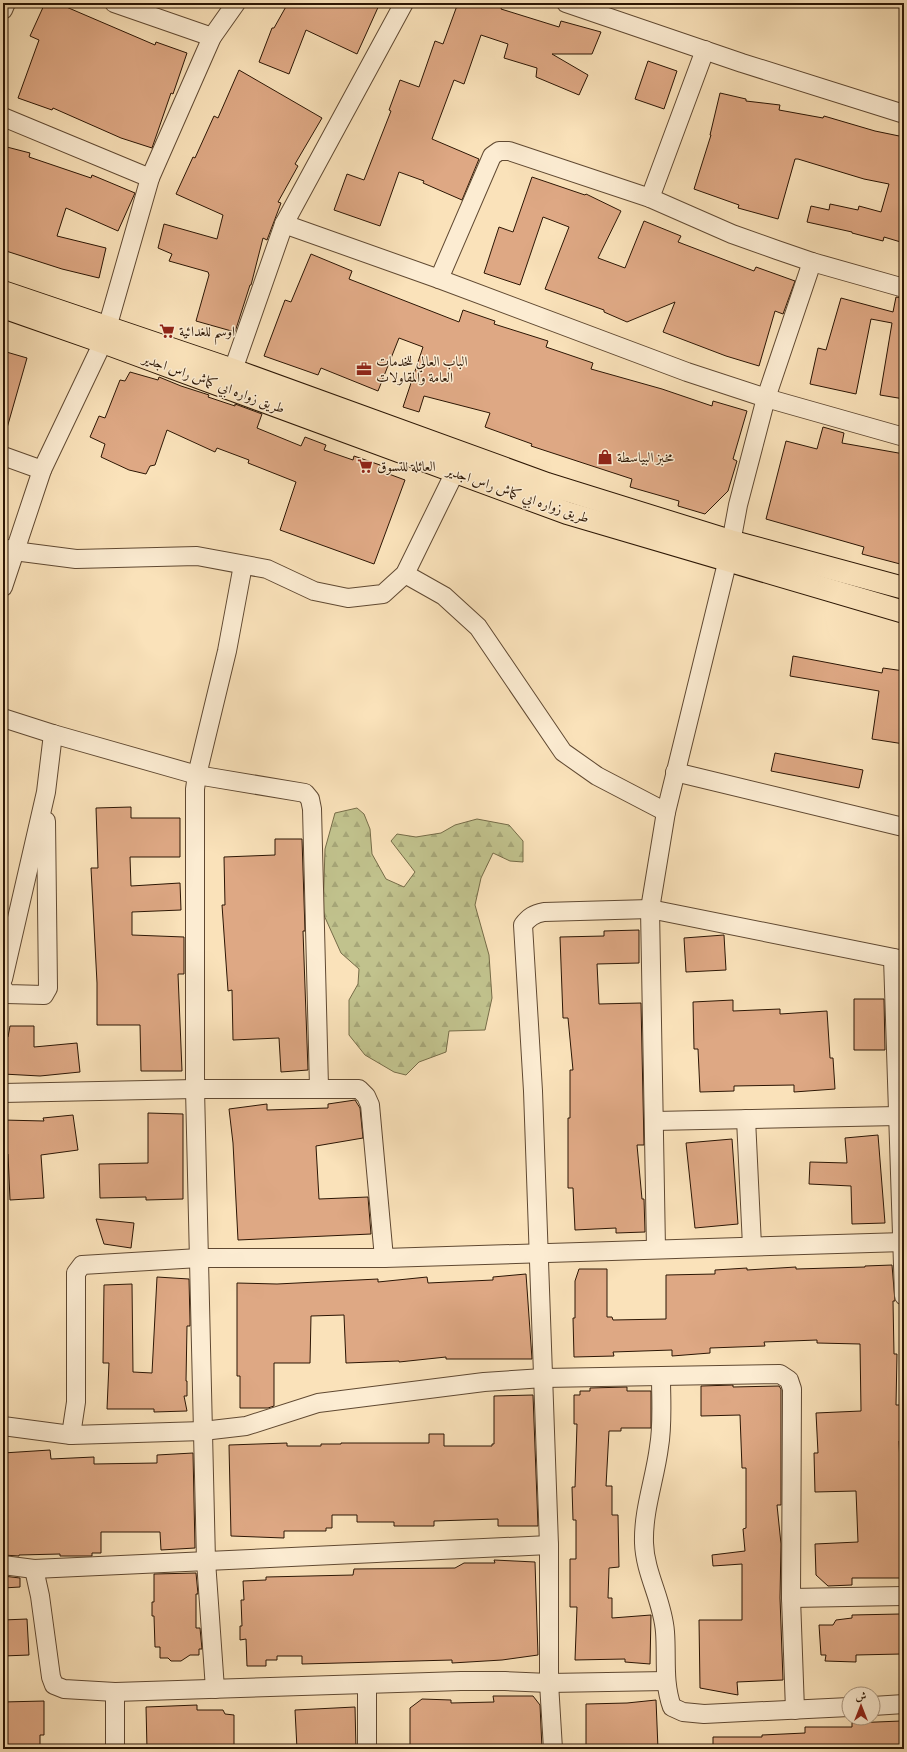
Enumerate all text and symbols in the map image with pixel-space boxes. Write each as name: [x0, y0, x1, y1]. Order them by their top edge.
supermarket icon: اوسم للغدائية: [158, 322, 176, 340]
place label: اوسم للغدائية: [179, 322, 235, 345]
street label: طريق زواره ابي كماش راس اجدير: [138, 348, 288, 420]
place label: الباب العالي للخدمات العامة والمقاولات: [376, 352, 468, 387]
office icon: الباب العالي للخدمات العامة والمقاولات: [355, 360, 373, 378]
shop icon: مخبز البياسطة: [596, 448, 614, 466]
place label: مخبز البياسطة: [617, 448, 674, 467]
supermarket icon: العائلة للتسوق: [356, 457, 374, 475]
place label: العائلة للتسوق: [377, 457, 436, 476]
street label: طريق زواره ابي كماش راس اجدير: [441, 460, 592, 530]
north arrow: [841, 1686, 881, 1726]
text: ش: [856, 1689, 867, 1704]

